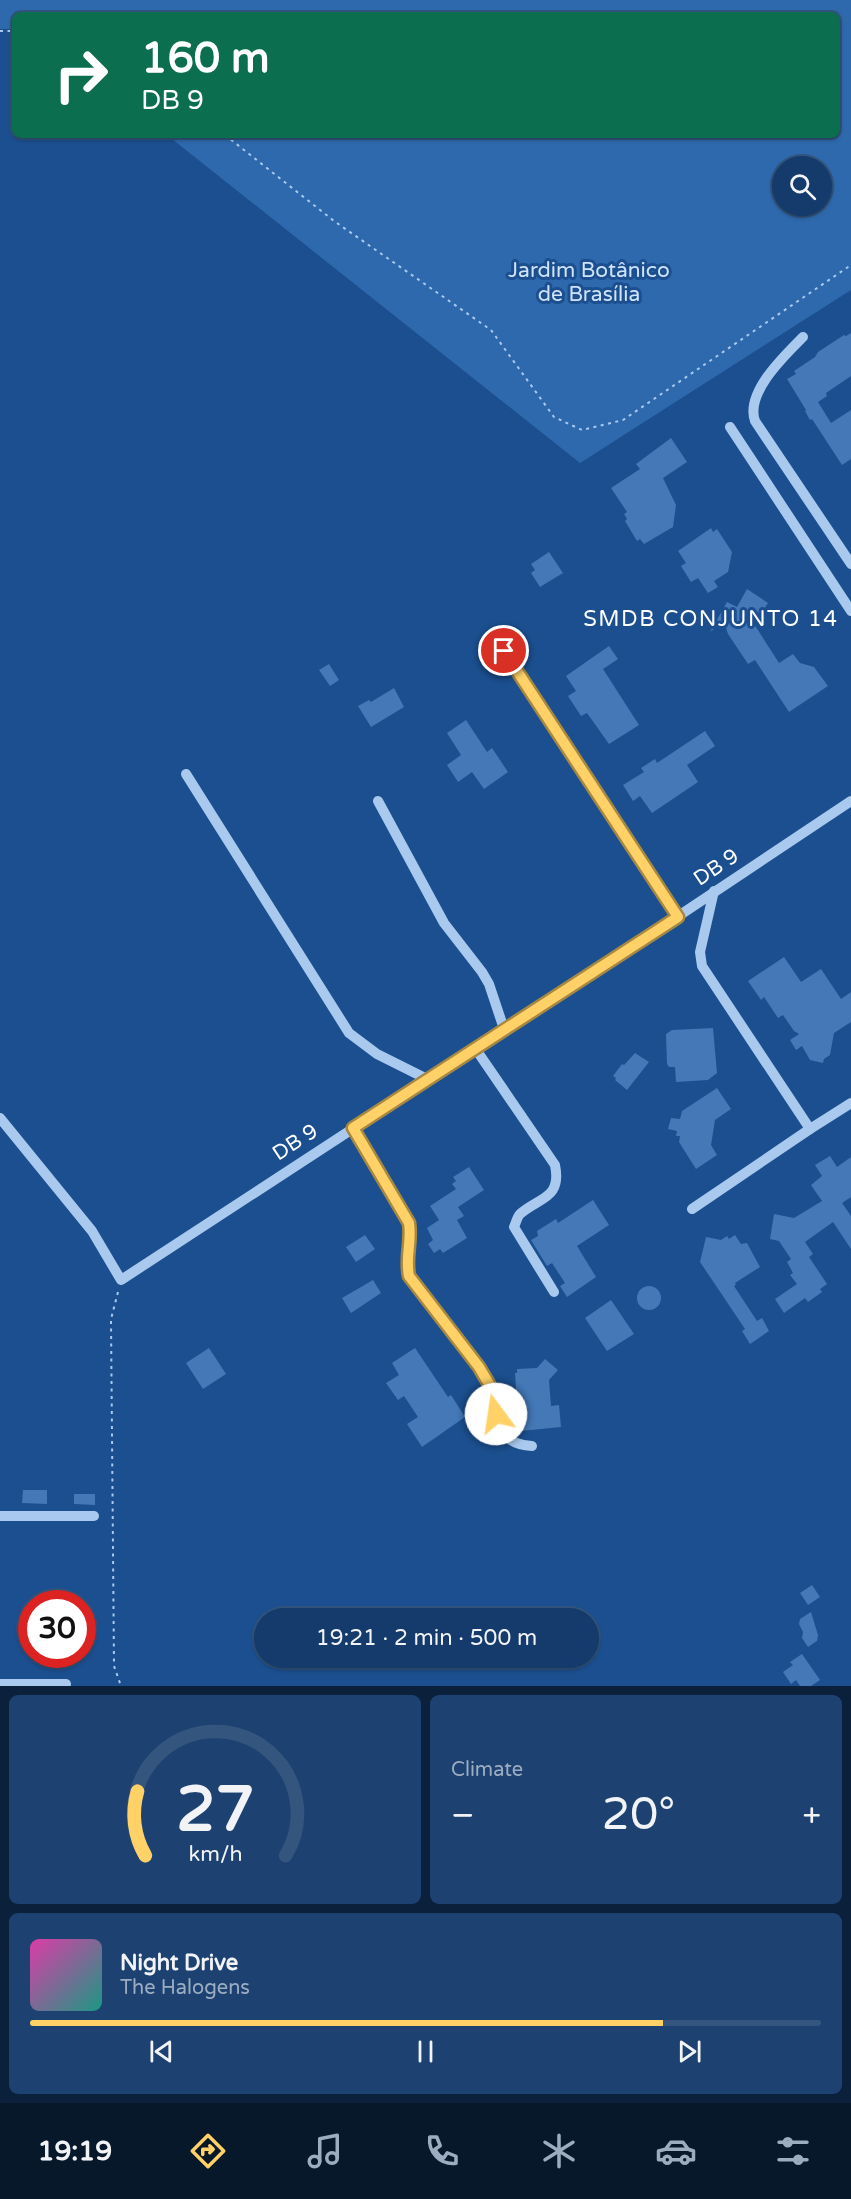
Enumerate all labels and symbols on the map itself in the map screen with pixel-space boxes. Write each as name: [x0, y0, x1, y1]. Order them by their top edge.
park label: Jardim Botânico de Brasília: [508, 258, 670, 307]
district label: SMDB CONJUNTO 14: [583, 606, 839, 632]
pin: [478, 625, 529, 676]
street label: DB 9: [689, 843, 744, 891]
street label: DB 9: [268, 1119, 323, 1166]
position arrow: [464, 1382, 528, 1446]
speed limit sign: 30: [18, 1590, 96, 1668]

